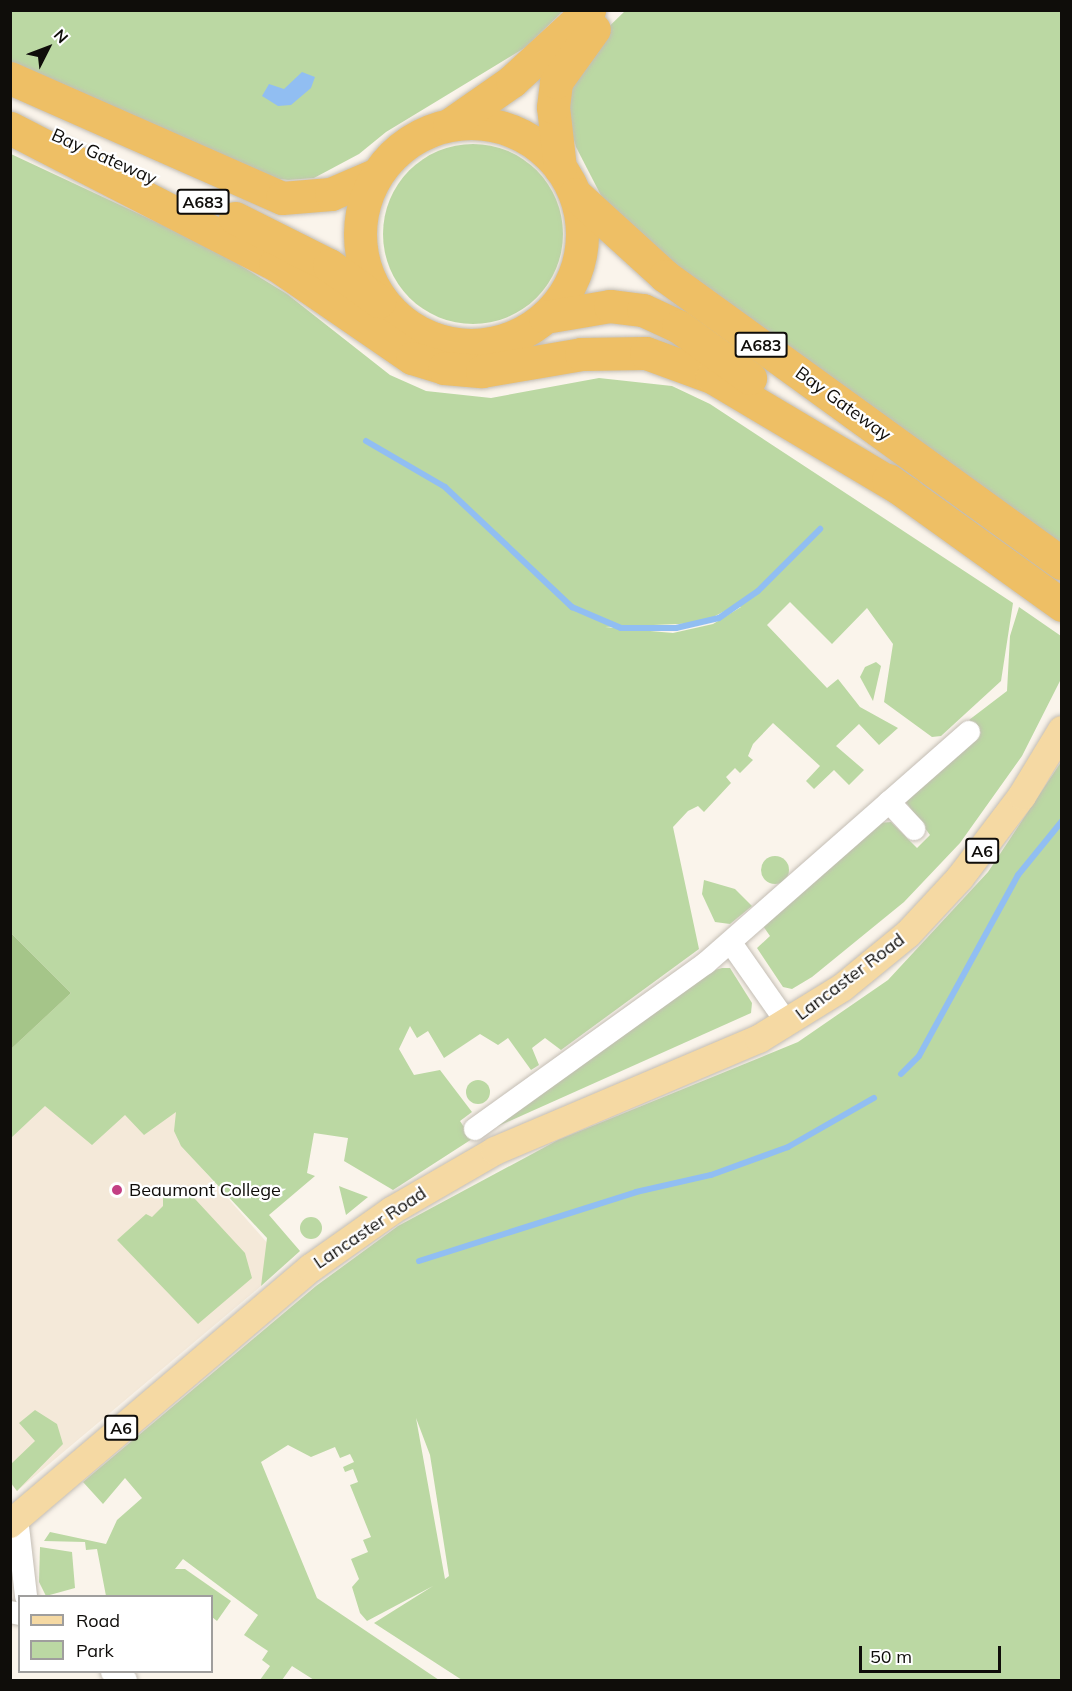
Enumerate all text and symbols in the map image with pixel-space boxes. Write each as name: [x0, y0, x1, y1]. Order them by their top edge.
north arrow: [18, 18, 78, 78]
text: N: [50, 25, 73, 47]
street label: Bay Gateway: [48, 124, 160, 190]
road number: A683: [176, 189, 230, 215]
road number: A683: [734, 332, 788, 358]
street label: Bay Gateway: [791, 362, 895, 446]
road number: A6: [964, 838, 1000, 864]
street label: Lancaster Road: [791, 929, 909, 1025]
place label: Beaumont College: [129, 1179, 281, 1201]
street label: Lancaster Road: [310, 1182, 430, 1274]
marker: Beaumont College: [110, 1183, 124, 1197]
road number: A6: [103, 1415, 139, 1441]
legend: [18, 1595, 213, 1673]
text: Road: [76, 1609, 120, 1632]
scale bar: [862, 1634, 1004, 1672]
text: Park: [76, 1639, 114, 1662]
text: 50 m: [870, 1645, 912, 1668]

